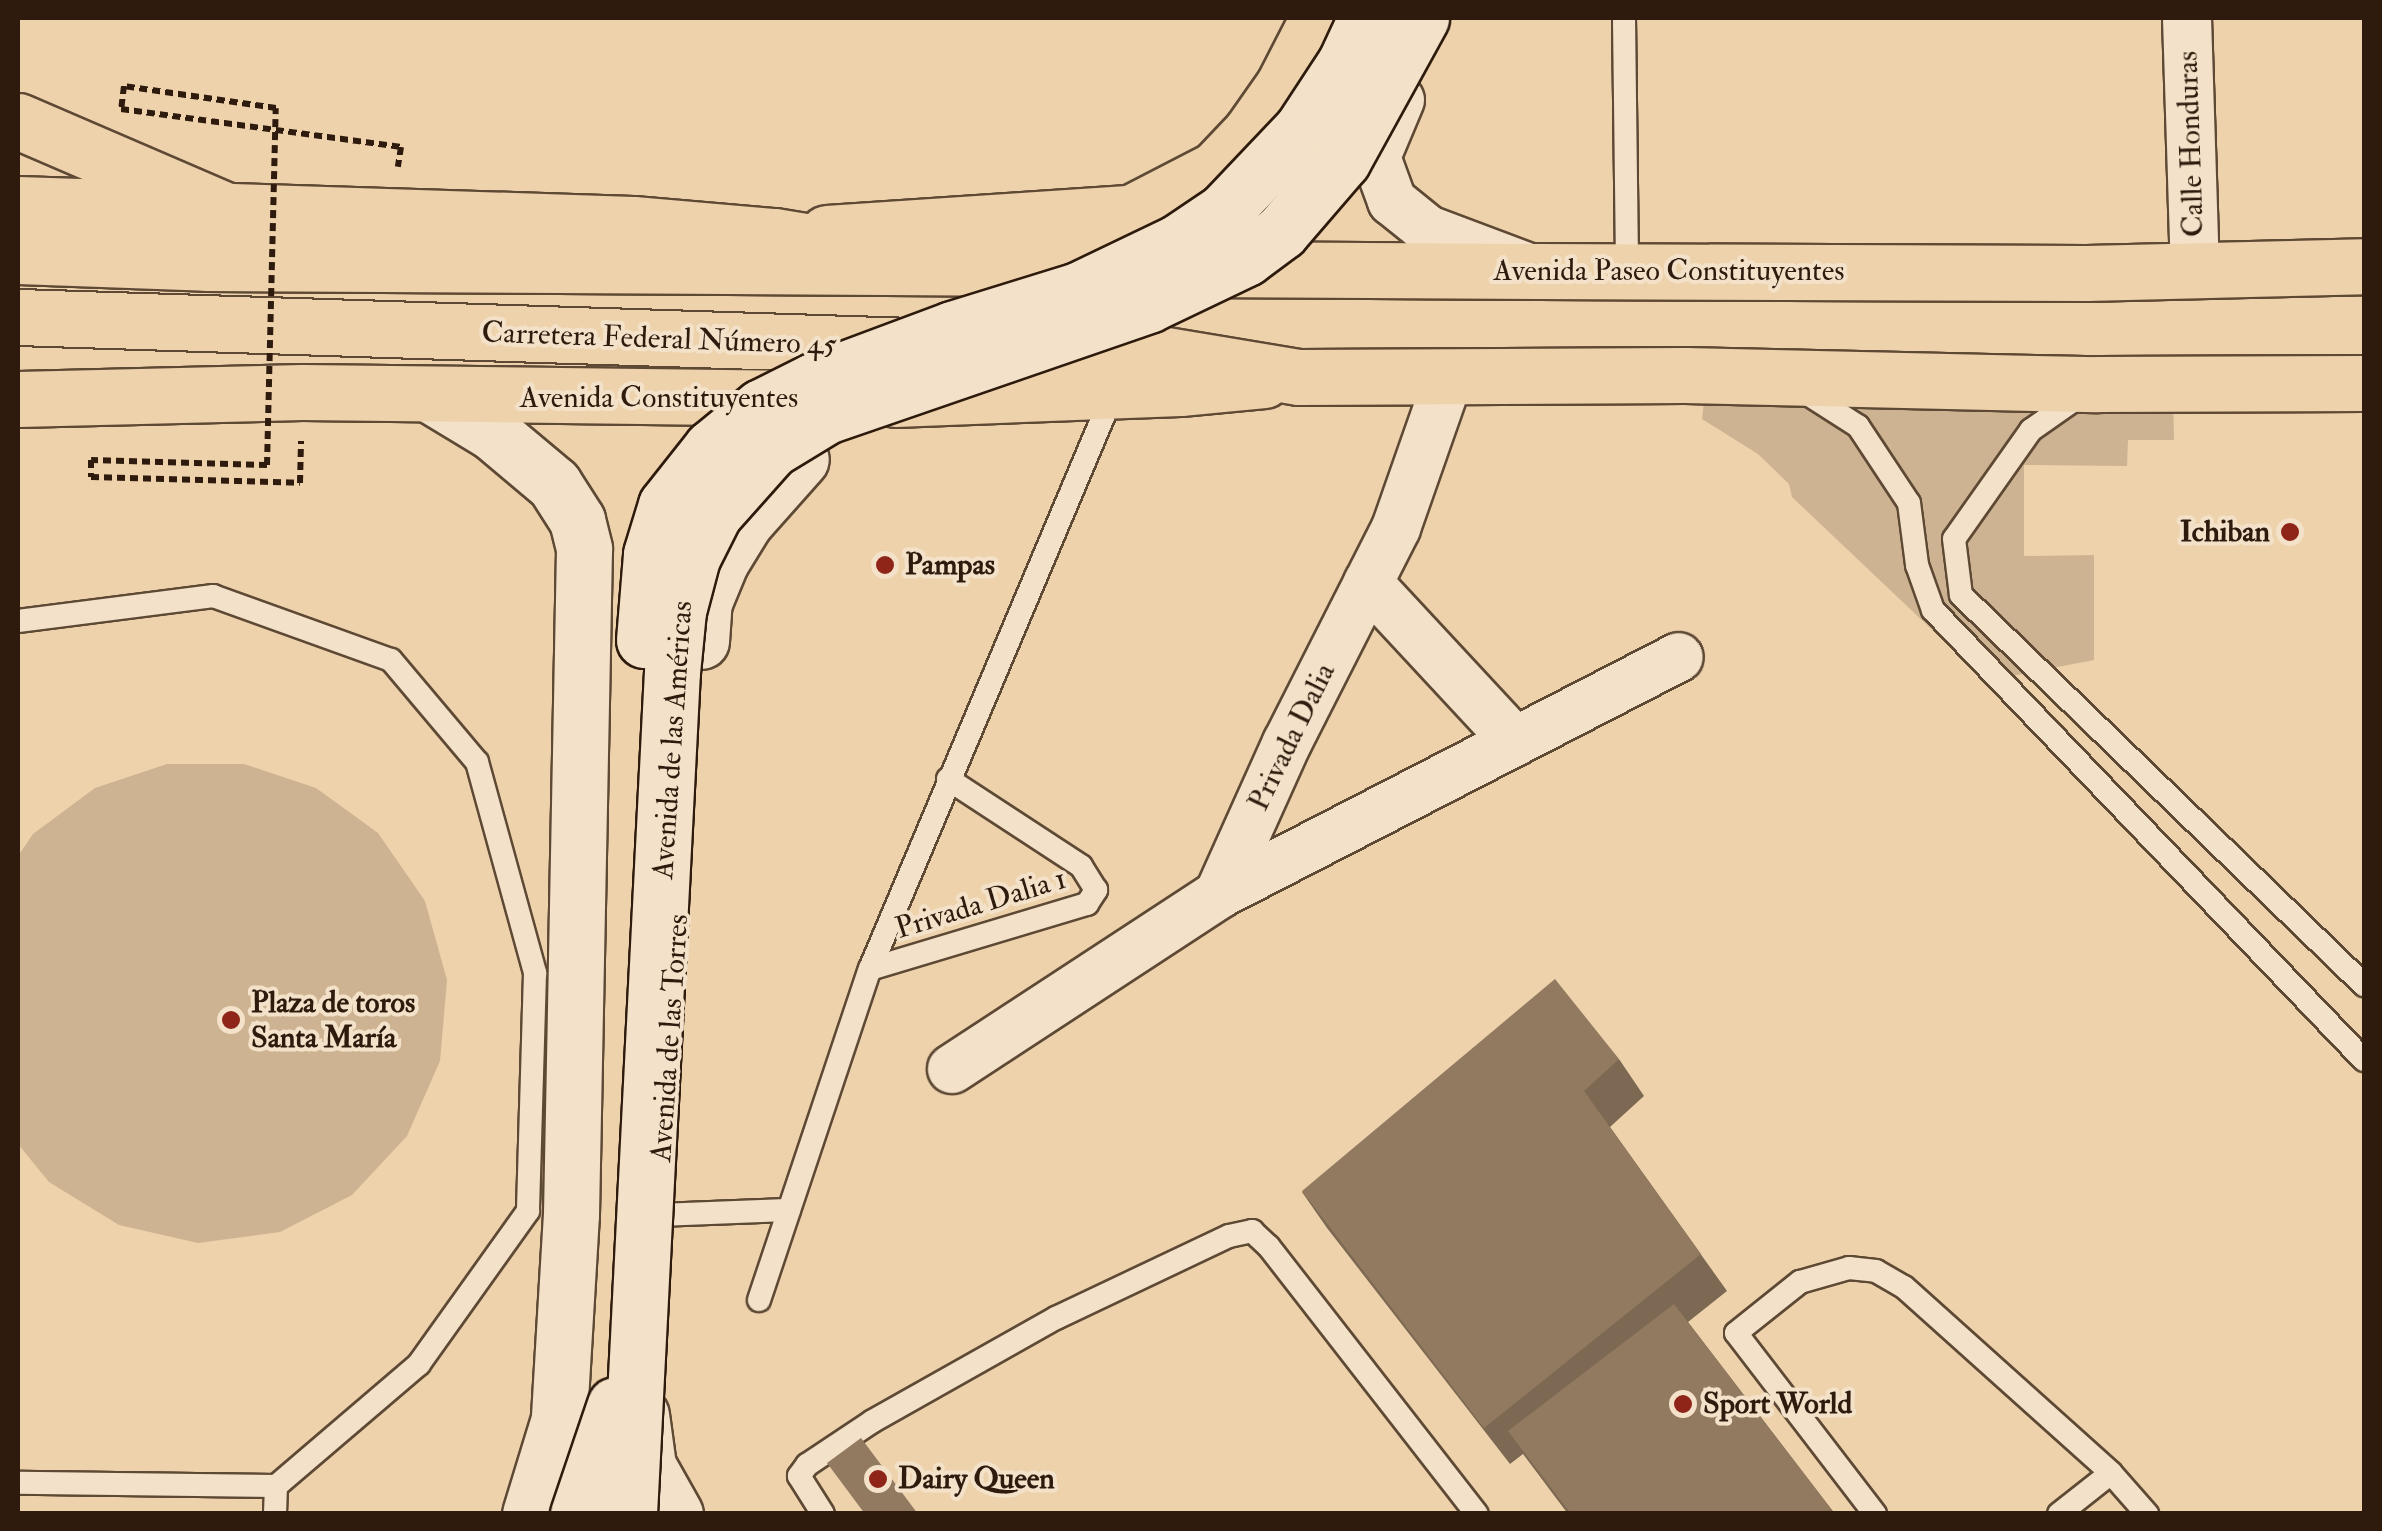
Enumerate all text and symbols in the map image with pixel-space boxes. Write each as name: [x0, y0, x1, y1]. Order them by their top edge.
street label: Calle Honduras: [2170, 50, 2212, 238]
street label: Avenida Paseo Constituyentes: [1493, 253, 1845, 289]
street label: Carretera Federal Número 45: [481, 315, 837, 363]
street label: Avenida Constituyentes: [520, 380, 798, 416]
place label: Ichiban: [2180, 514, 2270, 550]
marker: Ichiban: [2279, 521, 2301, 543]
place label: Pampas: [905, 547, 995, 583]
marker: Pampas: [874, 554, 896, 576]
street label: Avenida de las Américas: [645, 600, 701, 880]
street label: Privada Dalia: [1241, 657, 1343, 817]
street label: Privada Dalia 1: [891, 861, 1071, 947]
street label: Avenida de las Torres: [643, 913, 697, 1163]
place label: Plaza de toros Santa María: [251, 985, 415, 1056]
marker: Plaza de toros Santa María: [220, 1009, 242, 1031]
place label: Sport World: [1703, 1386, 1852, 1422]
marker: Sport World: [1672, 1393, 1694, 1415]
place label: Dairy Queen: [898, 1461, 1055, 1497]
marker: Dairy Queen: [867, 1468, 889, 1490]

